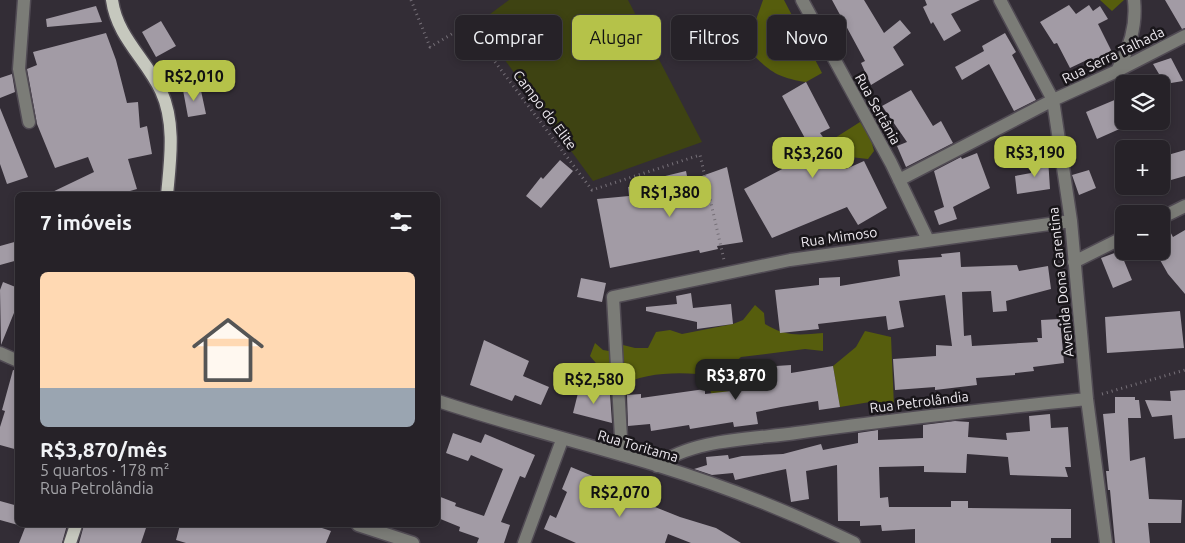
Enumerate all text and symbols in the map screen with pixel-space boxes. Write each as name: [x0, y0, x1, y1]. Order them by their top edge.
chip: Comprar: [455, 15, 562, 60]
chip: Alugar: [572, 15, 661, 60]
chip: Filtros: [671, 15, 757, 60]
chip: Novo: [767, 15, 846, 60]
street label: Rua Serra Talhada: [1059, 23, 1167, 87]
pin: R$2,010: [148, 59, 240, 102]
text: R$2,010: [164, 67, 224, 85]
street label: Campo do Elite: [510, 67, 580, 153]
street label: Rua Sertânia: [852, 71, 904, 147]
map controls: [1115, 75, 1170, 260]
button: layers: [1115, 75, 1170, 130]
pin: R$3,260: [767, 136, 859, 179]
pin: R$3,190: [989, 136, 1081, 178]
button: +: [1115, 140, 1170, 195]
text: R$3,190: [1005, 143, 1065, 161]
text: R$3,260: [783, 144, 843, 162]
pin: R$1,380: [624, 176, 716, 218]
text: R$1,380: [640, 183, 700, 201]
button: −: [1115, 205, 1170, 260]
street label: Avenida Dona Carentina: [1045, 206, 1077, 358]
icon: filters: [387, 208, 415, 236]
text: 7 imóveis: [40, 210, 132, 234]
street label: Rua Mimoso: [800, 224, 878, 250]
icon: home: [183, 305, 273, 395]
pin: R$3,870: [690, 358, 782, 401]
pin: R$2,580: [548, 362, 640, 405]
text: R$3,870: [706, 366, 766, 384]
text: R$2,580: [564, 370, 624, 388]
street label: Rua Petrolândia: [869, 388, 969, 416]
street label: Rua Toritama: [596, 427, 680, 465]
text: R$3,870/mês: [40, 437, 167, 461]
text: 5 quartos · 178 m²: [40, 461, 170, 479]
pin: R$2,070: [574, 476, 666, 518]
text: Rua Petrolândia: [40, 479, 154, 497]
text: R$2,070: [590, 483, 650, 501]

